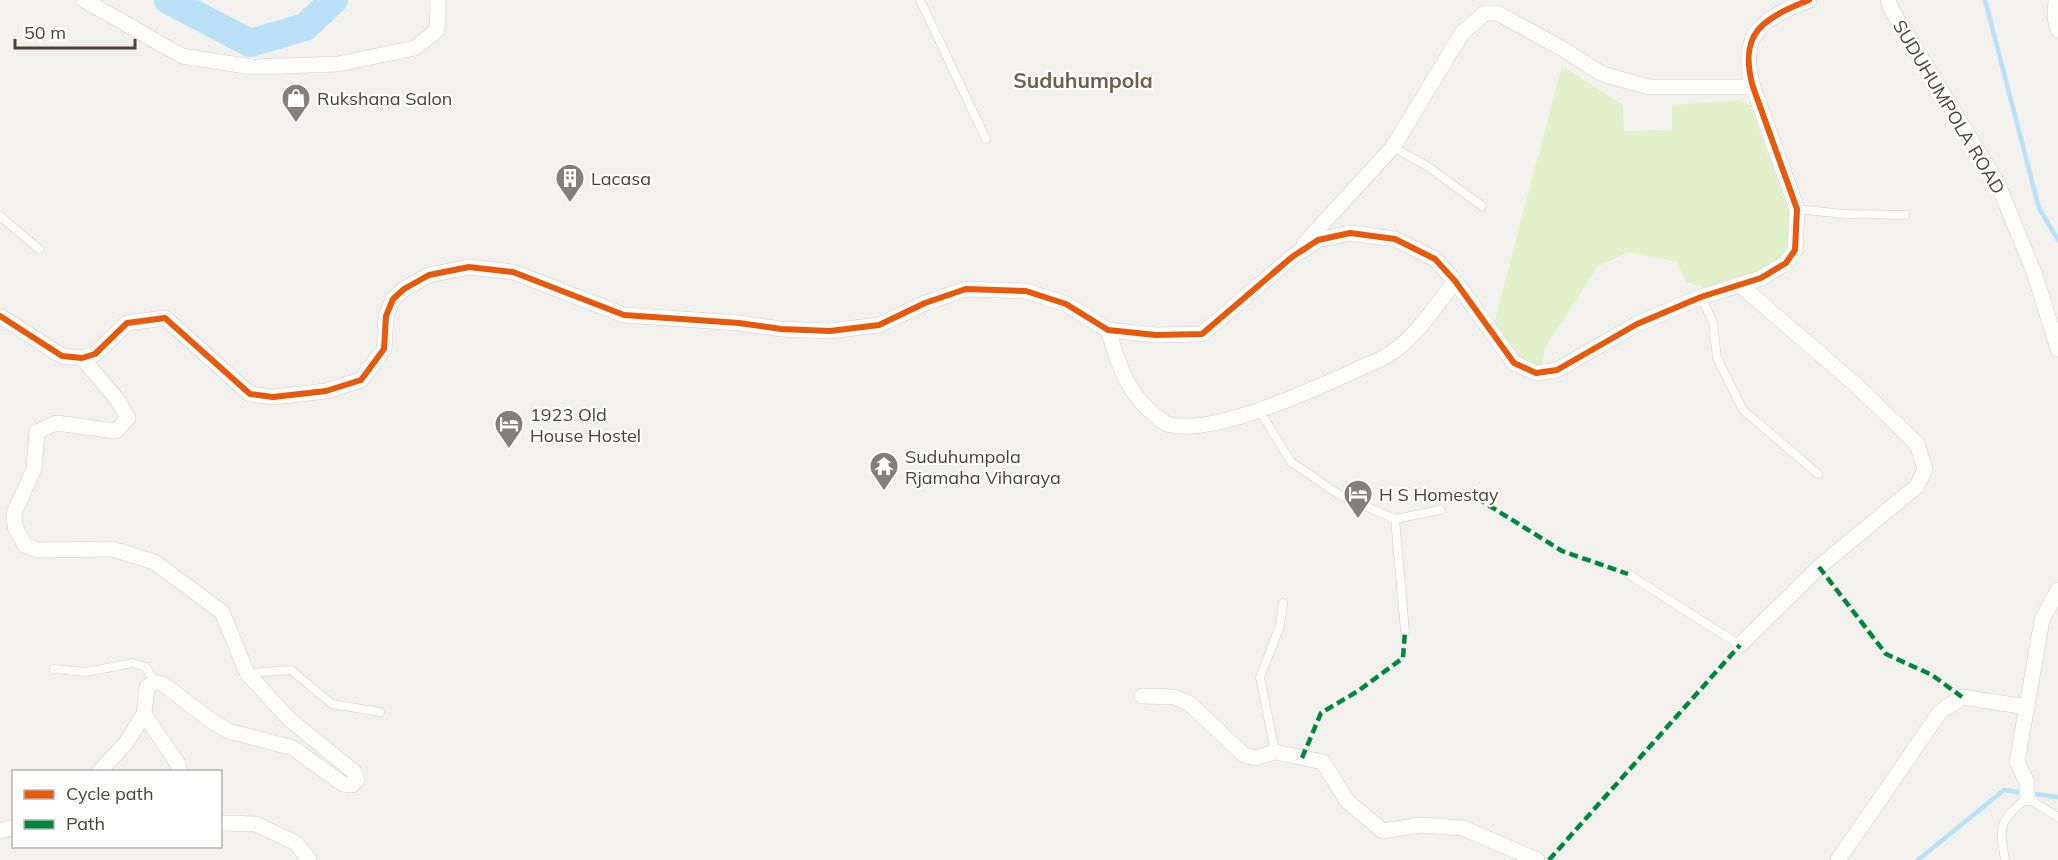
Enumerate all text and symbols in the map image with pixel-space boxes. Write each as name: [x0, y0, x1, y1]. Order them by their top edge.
scale bar: [15, 12, 135, 50]
street label: SUDUHUMPOLA ROAD: [1888, 16, 2010, 198]
text: 50 m: [24, 21, 66, 44]
district label: Suduhumpola: [1013, 67, 1153, 93]
shop icon: Rukshana Salon: [280, 82, 312, 124]
place label: Rukshana Salon: [317, 87, 452, 110]
building icon: Lacasa: [554, 162, 586, 204]
place label: Lacasa: [591, 167, 651, 190]
place label: 1923 Old House Hostel: [530, 403, 641, 447]
hotel icon: 1923 Old House Hostel: [493, 408, 525, 450]
place label: Suduhumpola Rjamaha Viharaya: [905, 445, 1061, 489]
temple icon: Suduhumpola Rjamaha Viharaya: [868, 450, 900, 492]
hotel icon: H S Homestay: [1342, 478, 1374, 520]
place label: H S Homestay: [1379, 483, 1499, 506]
legend: [12, 770, 222, 848]
text: Cycle path: [66, 782, 153, 805]
text: Path: [66, 812, 105, 835]

